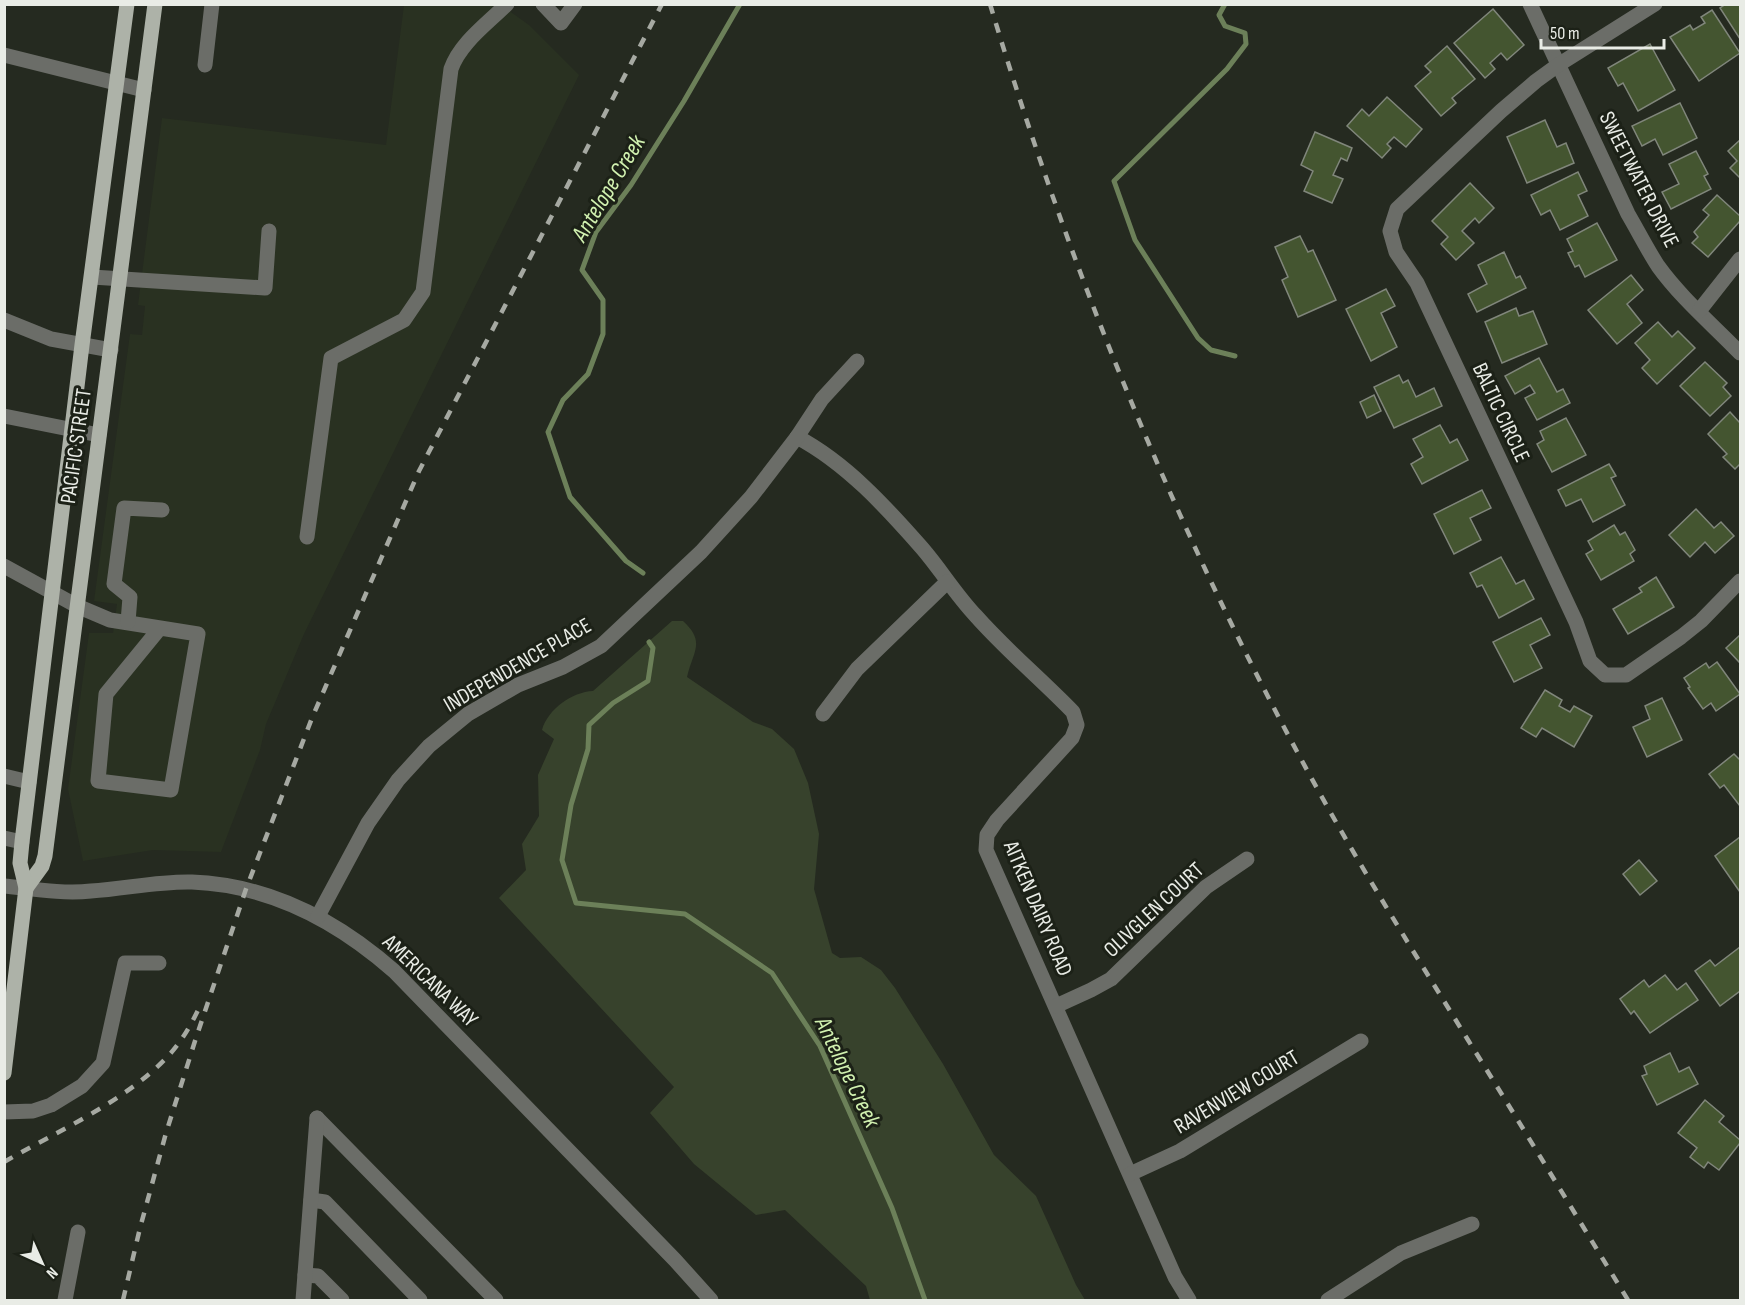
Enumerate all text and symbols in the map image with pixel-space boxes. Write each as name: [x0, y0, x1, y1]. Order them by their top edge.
scale bar: [1541, 12, 1664, 50]
text: 50 m: [1550, 23, 1580, 44]
street label: SWEETWATER DRIVE: [1593, 107, 1685, 252]
water label: Antelope Creek: [565, 129, 652, 248]
street label: BALTIC CIRCLE: [1466, 359, 1535, 467]
street label: PACIFIC STREET: [55, 387, 98, 505]
street label: INDEPENDENCE PLACE: [439, 612, 596, 719]
street label: AITKEN DAIRY ROAD: [997, 836, 1078, 980]
street label: OLIVGLEN COURT: [1098, 857, 1210, 963]
street label: AMERICANA WAY: [376, 928, 483, 1033]
water label: Antelope Creek: [808, 1011, 887, 1133]
street label: RAVENVIEW COURT: [1169, 1044, 1304, 1140]
north arrow: [12, 1233, 72, 1293]
text: N: [42, 1263, 61, 1282]

